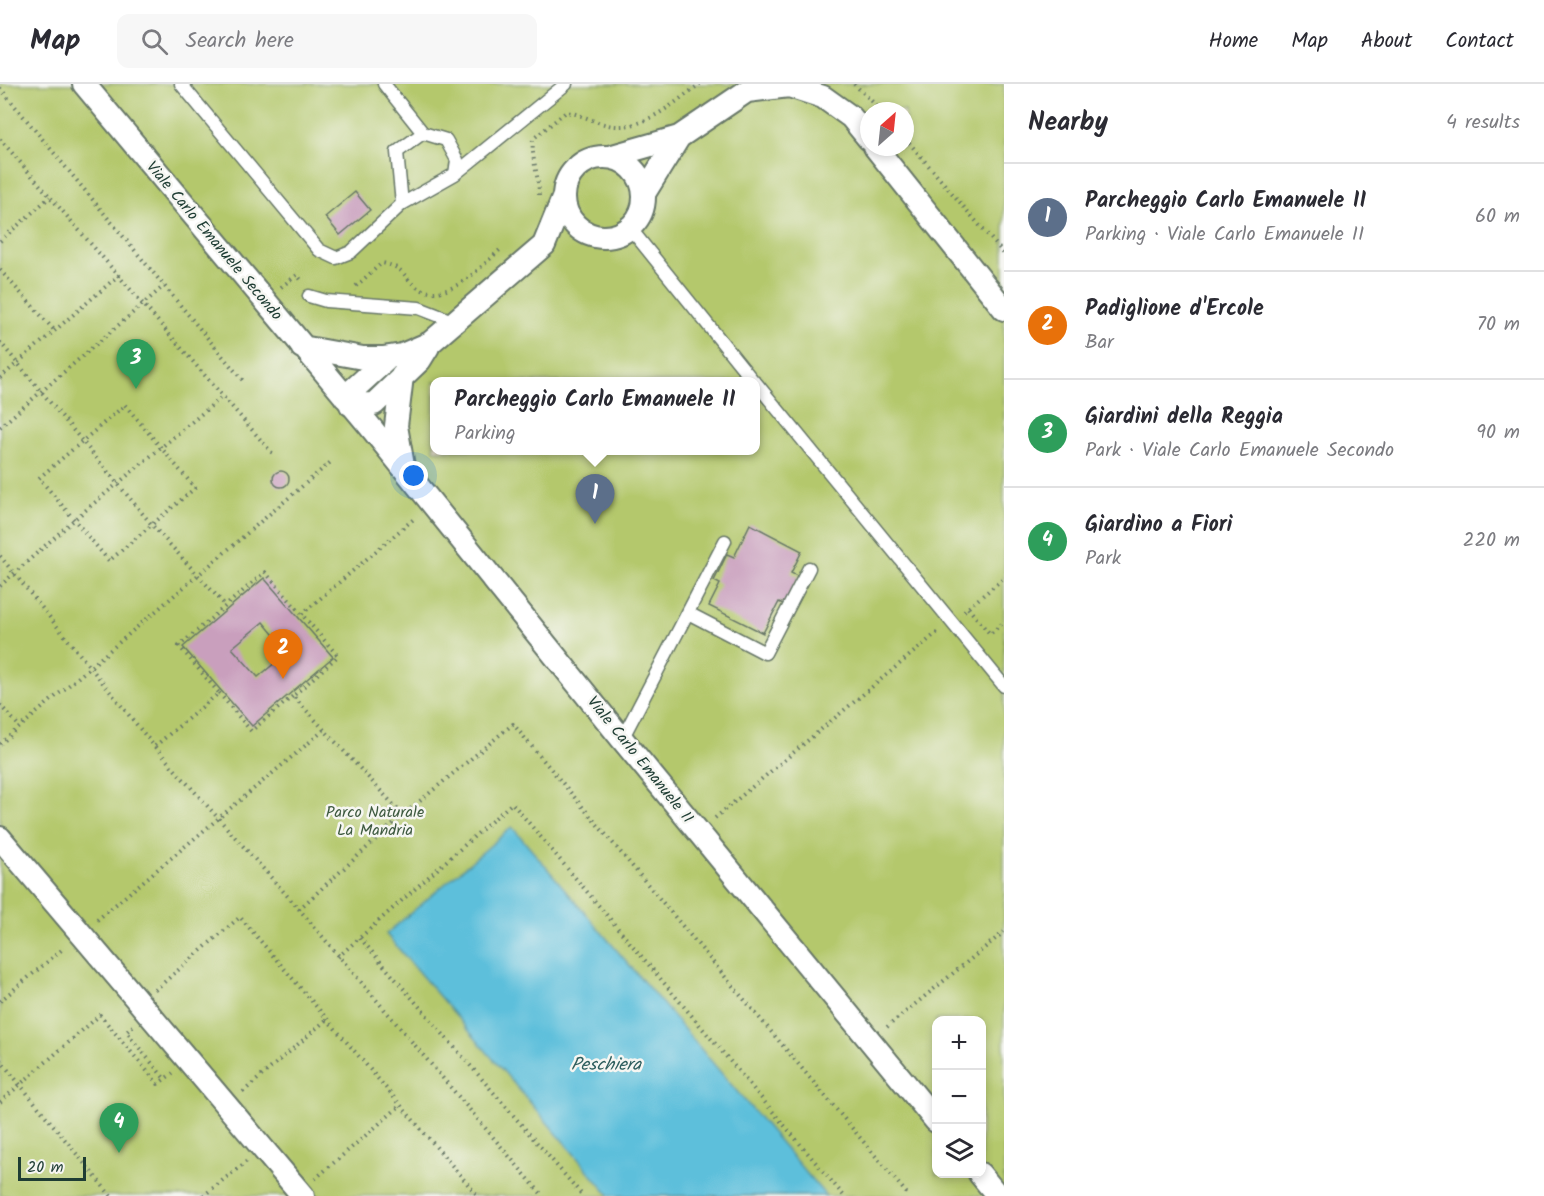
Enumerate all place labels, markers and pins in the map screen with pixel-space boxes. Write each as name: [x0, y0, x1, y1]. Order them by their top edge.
pin: 3: [116, 340, 156, 389]
pin: 1: [576, 474, 614, 524]
pin: 2: [264, 630, 302, 679]
pin: 4: [100, 1104, 138, 1153]

